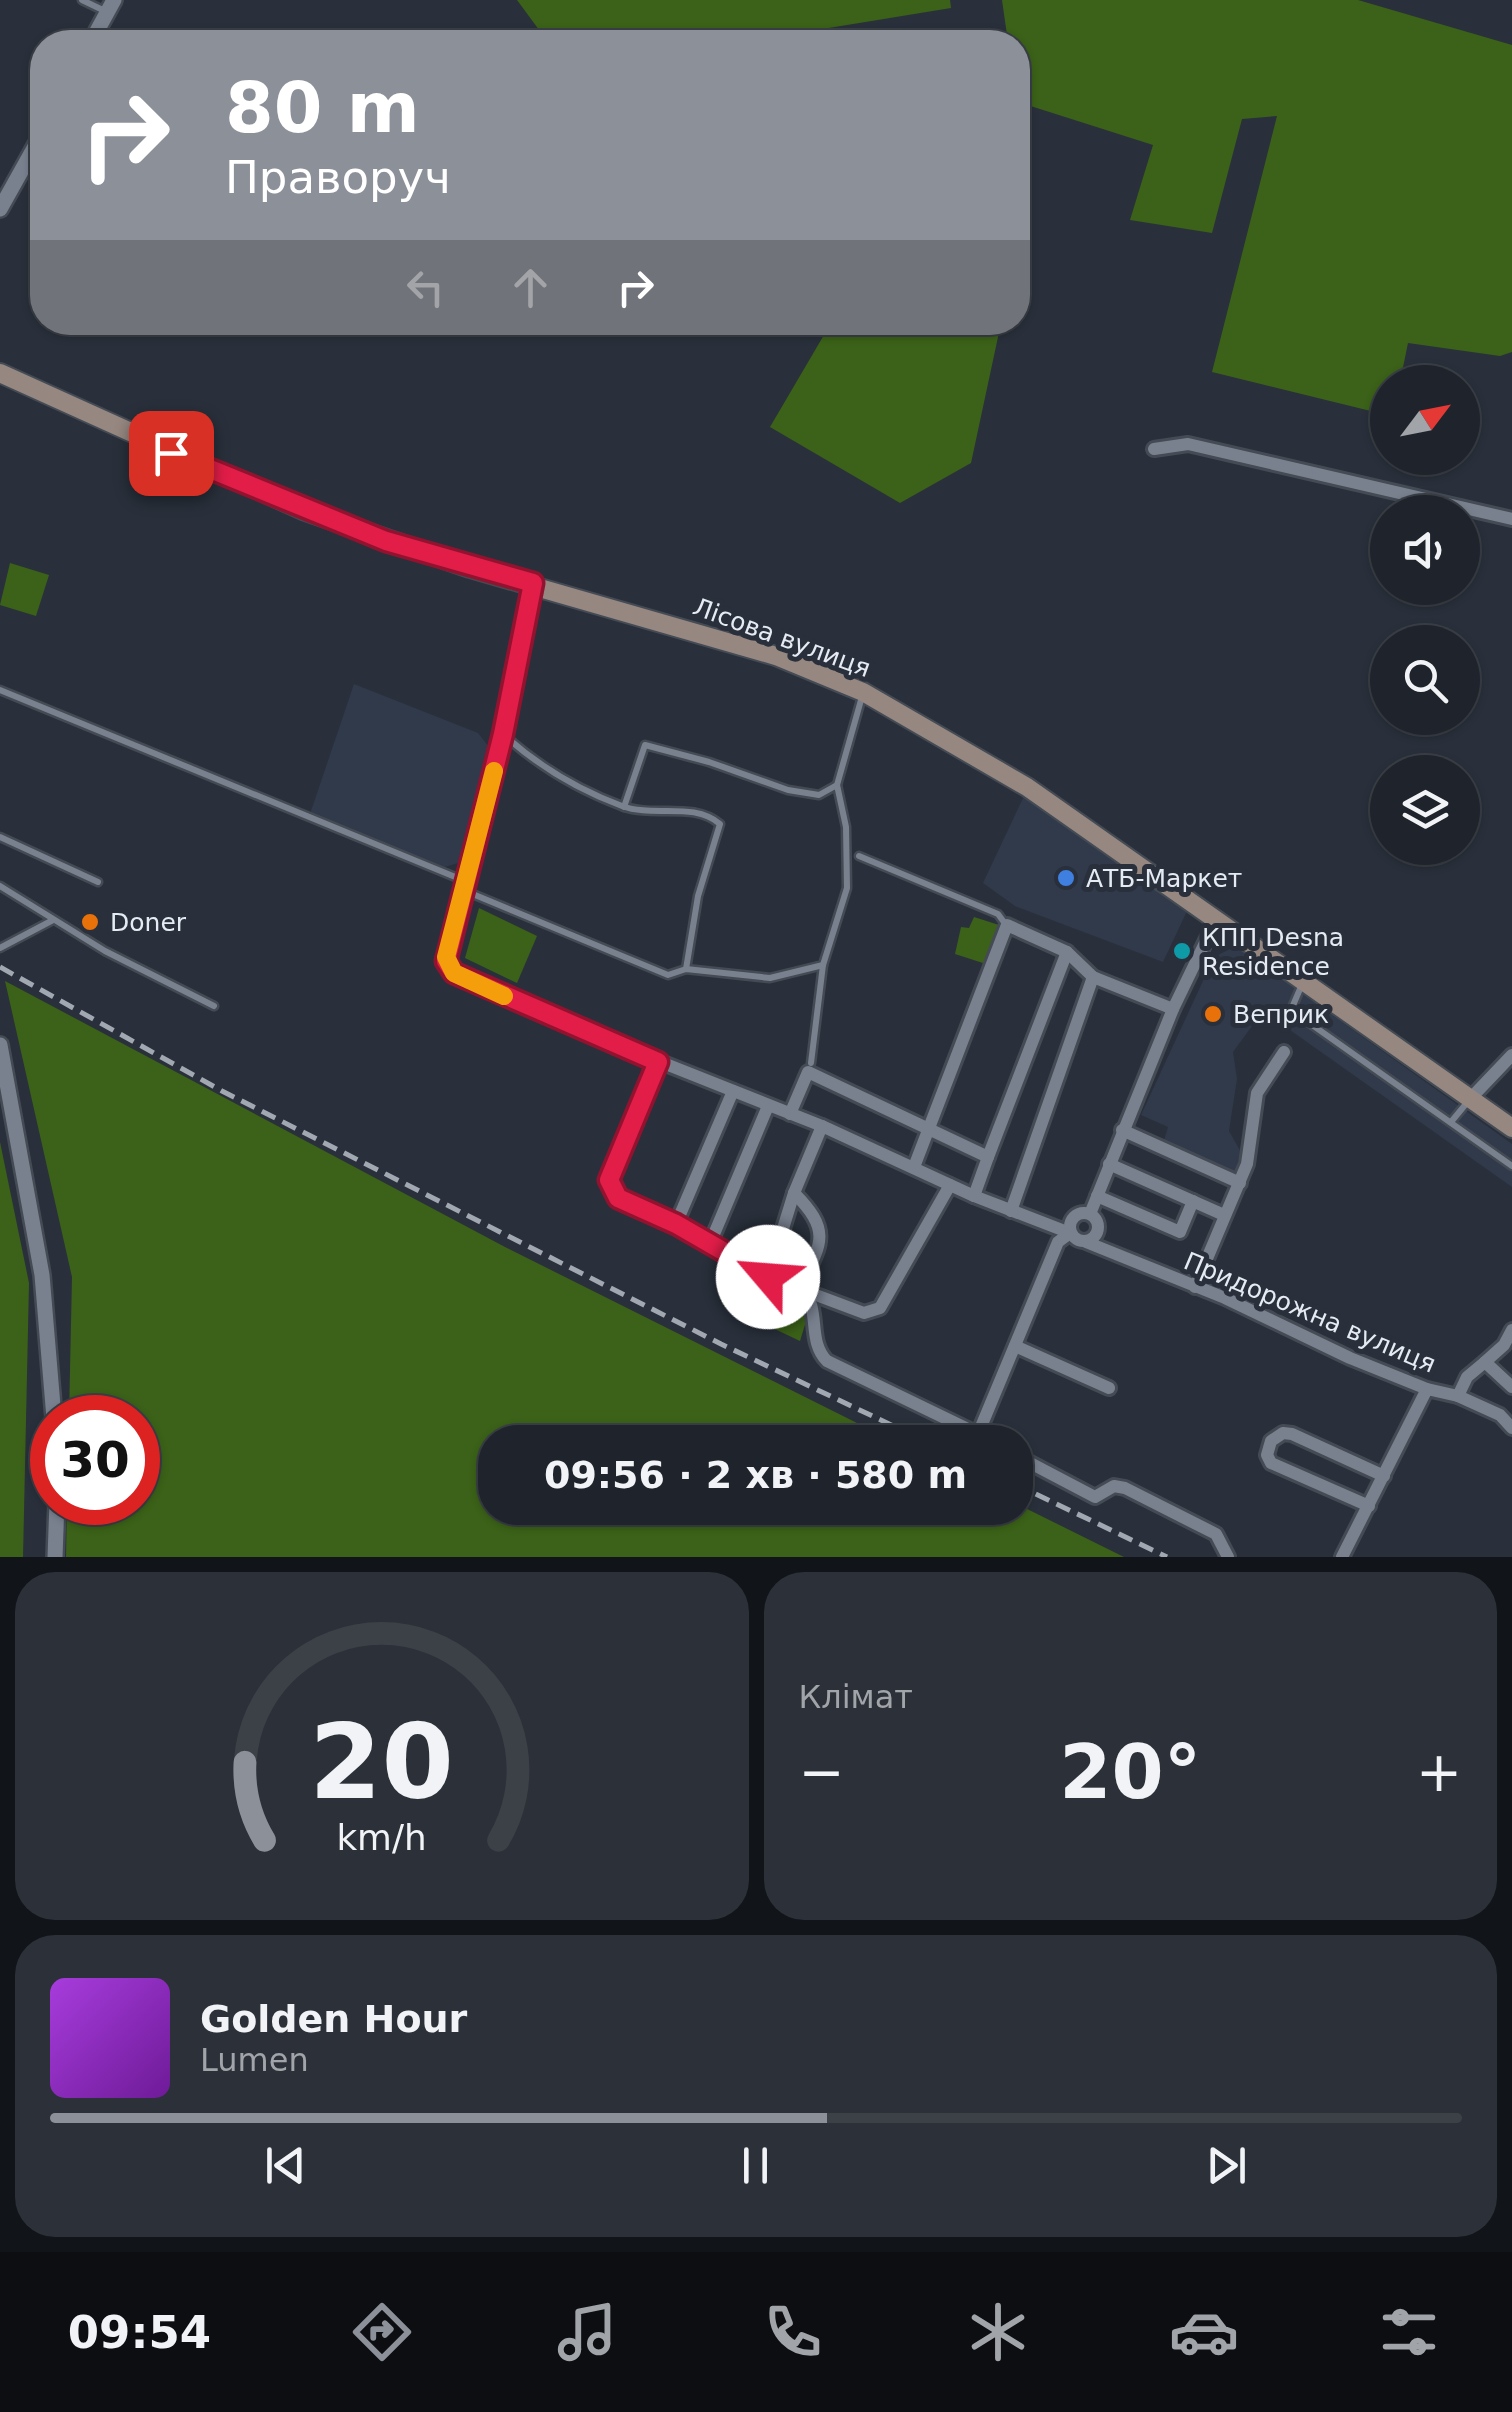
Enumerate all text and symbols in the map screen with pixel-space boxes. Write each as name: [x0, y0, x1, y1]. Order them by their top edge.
text: 80 m: [225, 67, 420, 149]
icon: right: [60, 70, 190, 200]
text: Праворуч: [225, 151, 451, 204]
icon: left: [398, 260, 453, 315]
icon: ahead: [503, 260, 558, 315]
icon: right: [608, 260, 663, 315]
north arrow: [1370, 365, 1480, 475]
map controls: [1370, 365, 1480, 865]
pin: [129, 411, 214, 496]
icon: arrive: [144, 426, 199, 481]
button: sound: [1370, 495, 1480, 605]
street label: Лісова вулиця: [689, 592, 874, 683]
button: search: [1370, 625, 1480, 735]
button: layers: [1370, 755, 1480, 865]
place label: АТБ-Маркет: [1086, 864, 1242, 893]
marker: АТБ-Маркет: [1055, 867, 1077, 889]
place label: Doner: [110, 908, 187, 937]
marker: Doner: [79, 911, 101, 933]
place label: КПП Desna Residence: [1202, 923, 1344, 981]
marker: КПП Desna Residence: [1171, 940, 1193, 962]
place label: Веприк: [1233, 1000, 1329, 1029]
marker: Веприк: [1202, 1003, 1224, 1025]
position arrow: [716, 1225, 820, 1329]
street label: Придорожна вулиця: [1180, 1246, 1440, 1379]
speed limit sign: 30: [30, 1395, 160, 1525]
text: 09:56 · 2 хв · 580 m: [544, 1453, 967, 1497]
text: Клімат: [799, 1678, 913, 1716]
text: 20: [309, 1701, 454, 1823]
text: 20°: [1059, 1728, 1201, 1816]
text: −: [799, 1740, 845, 1804]
text: +: [1416, 1740, 1462, 1804]
text: km/h: [337, 1817, 427, 1858]
text: Golden Hour: [200, 1997, 467, 2041]
text: Lumen: [200, 2041, 309, 2079]
icon: previous: [258, 2138, 313, 2193]
icon: pause: [728, 2138, 783, 2193]
icon: next: [1199, 2138, 1254, 2193]
icon: directions: [347, 2297, 417, 2367]
icon: music: [552, 2297, 622, 2367]
icon: phone: [758, 2297, 828, 2367]
icon: climate: [963, 2297, 1033, 2367]
icon: car: [1169, 2297, 1239, 2367]
icon: filters: [1374, 2297, 1444, 2367]
text: 09:54: [68, 2306, 211, 2359]

